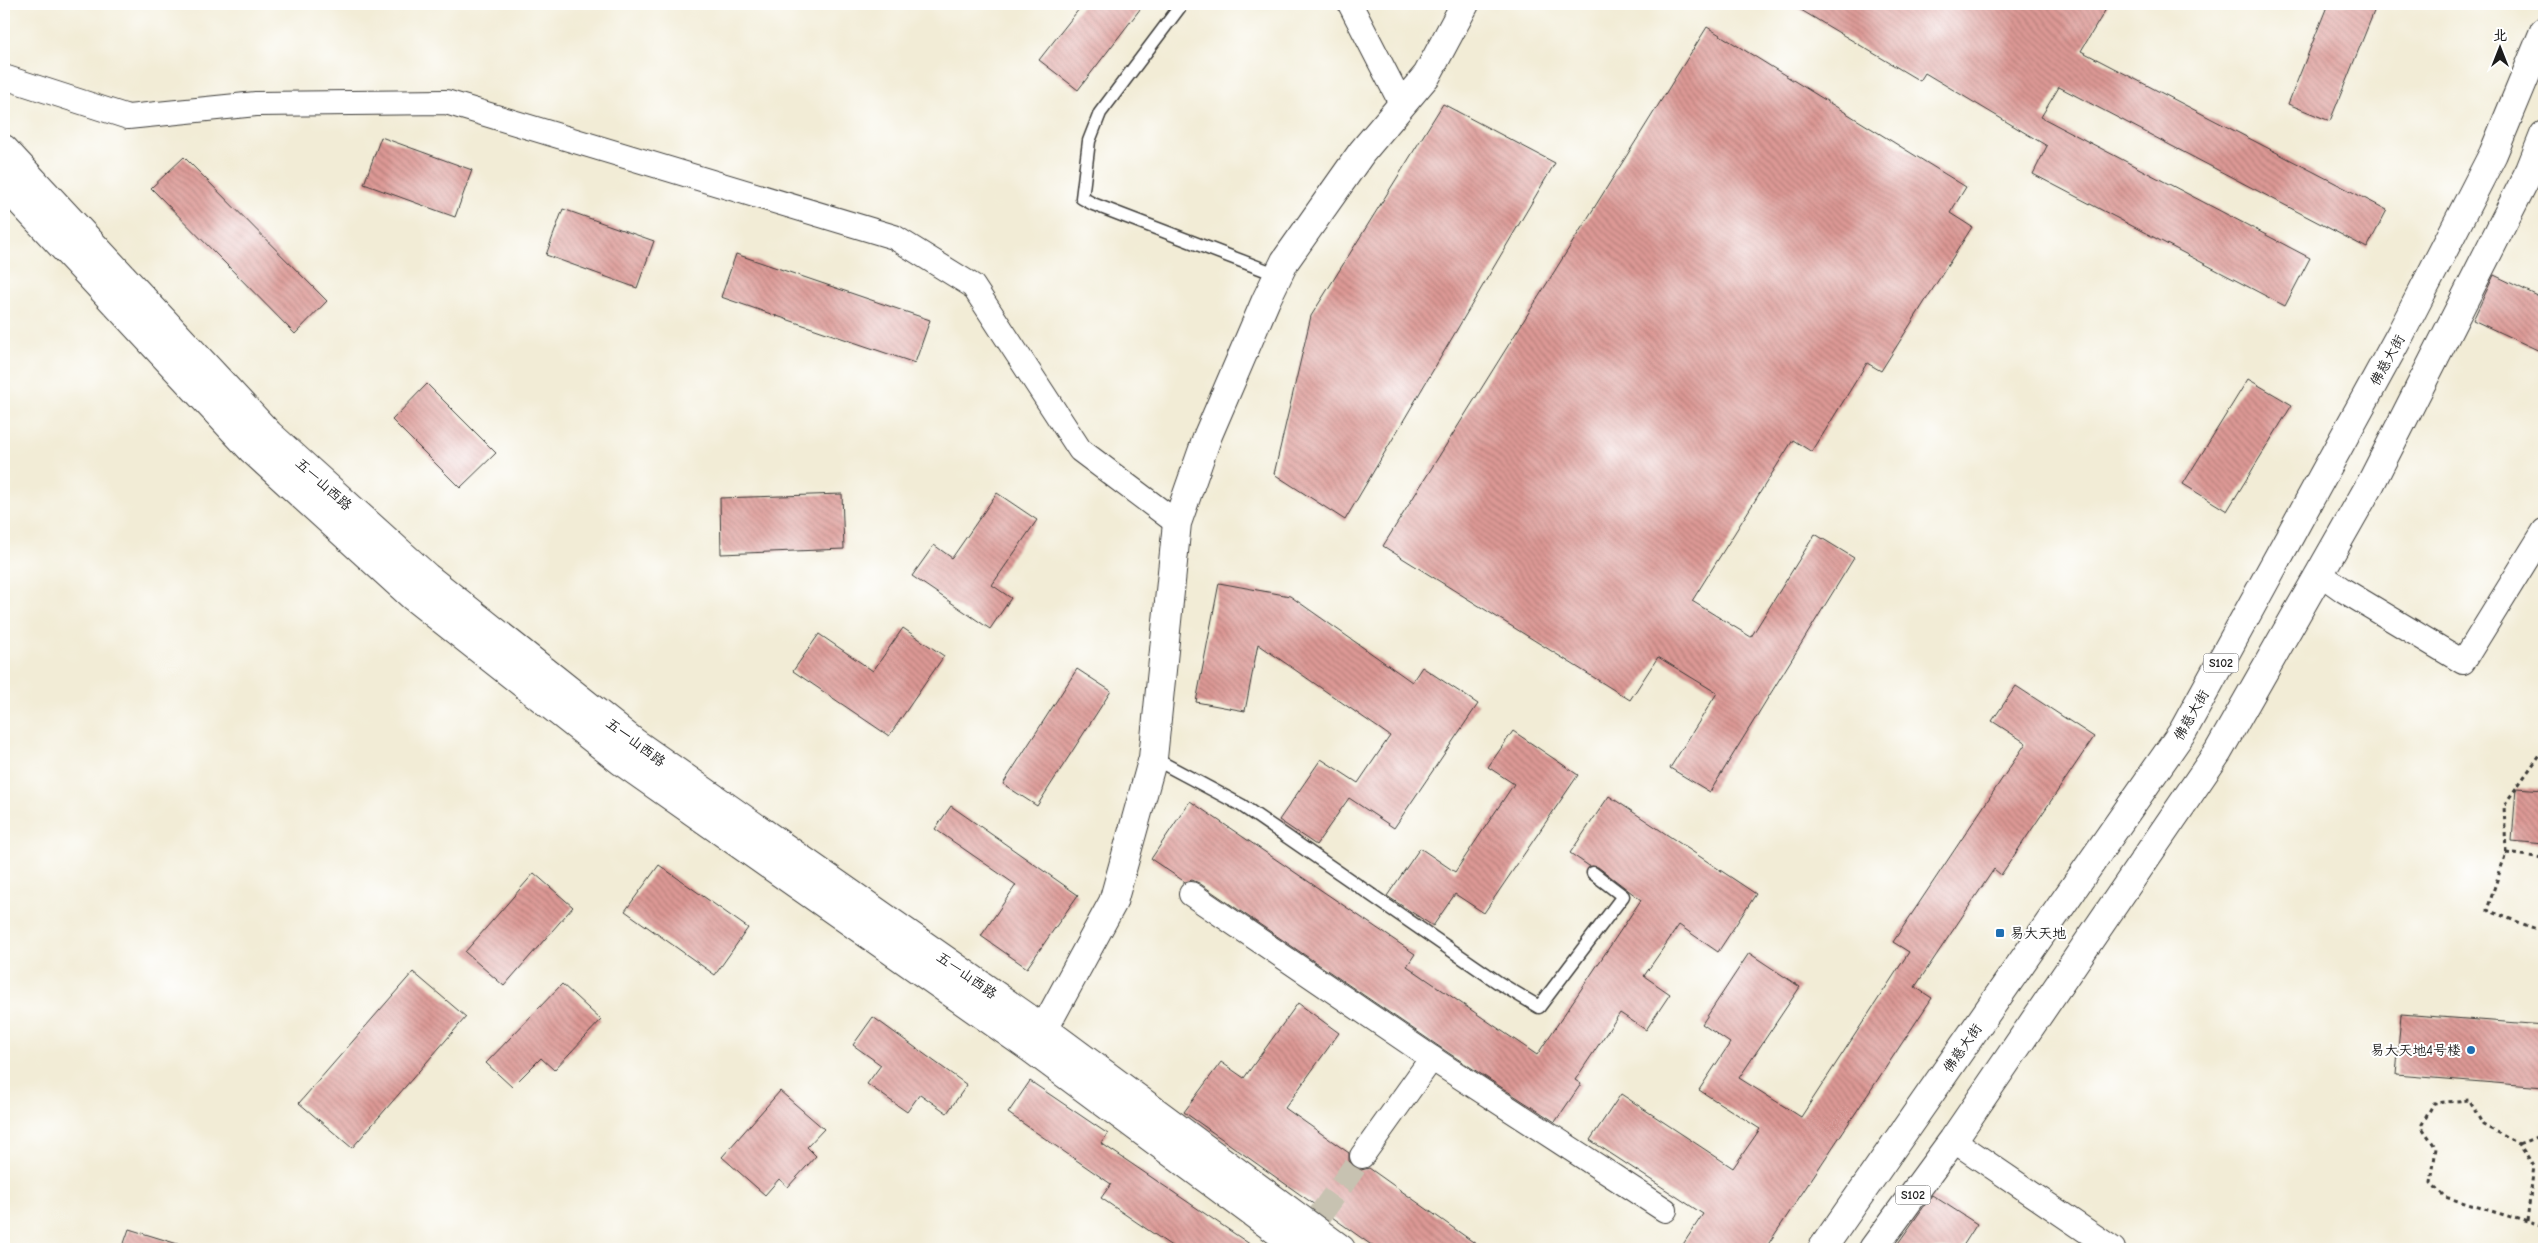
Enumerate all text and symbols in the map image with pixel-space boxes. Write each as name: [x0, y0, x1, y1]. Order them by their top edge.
north arrow: [2476, 22, 2526, 72]
text: 北: [2493, 27, 2507, 44]
street label: 佛慈大街: [2366, 332, 2408, 389]
street label: 五一山西路: [292, 455, 355, 514]
road number: S102: [2204, 654, 2238, 672]
street label: 佛慈大街: [2170, 687, 2213, 744]
street label: 五一山西路: [603, 715, 669, 770]
place label: 易大天地: [2010, 925, 2066, 942]
marker: 易大天地: [1994, 927, 2006, 939]
street label: 五一山西路: [933, 948, 1000, 1002]
street label: 佛慈大街: [1939, 1020, 1985, 1076]
place label: 易大天地4号楼: [2370, 1042, 2461, 1059]
marker: 易大天地4号楼: [2465, 1044, 2477, 1056]
road number: S102: [1896, 1186, 1930, 1204]

